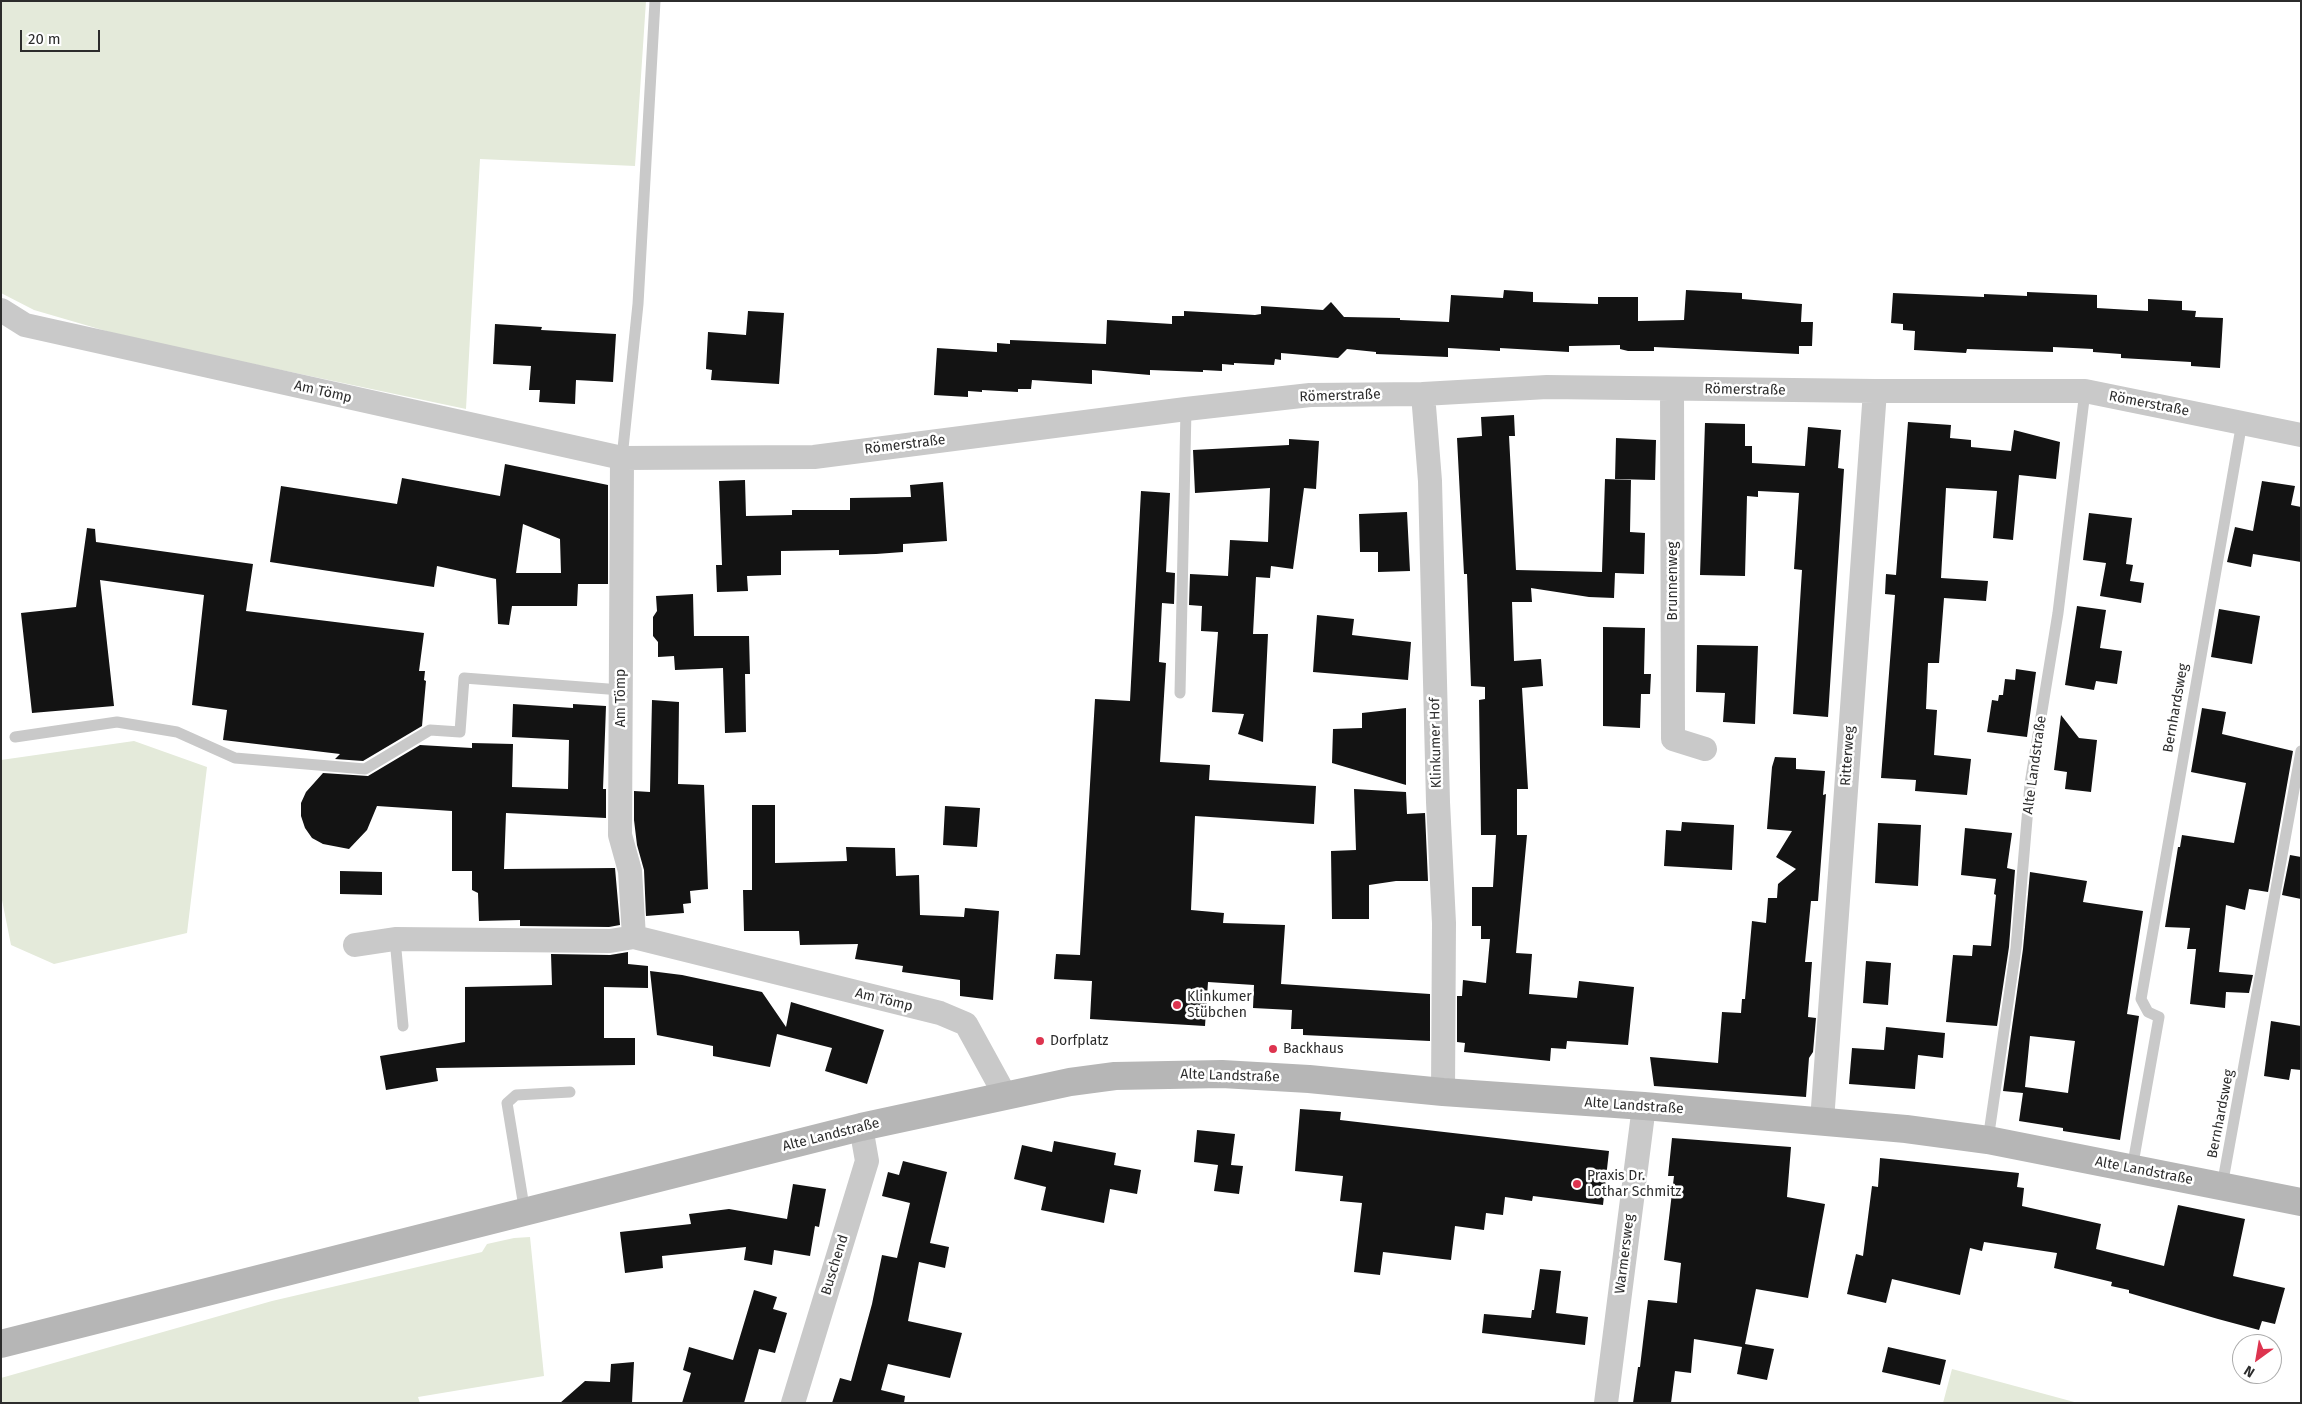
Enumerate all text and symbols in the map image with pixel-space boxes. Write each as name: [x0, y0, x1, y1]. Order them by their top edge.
scale bar: [22, 20, 102, 52]
text: 20 m: [28, 30, 61, 48]
street label: Am Tömp: [293, 377, 353, 407]
street label: Römerstraße: [1704, 381, 1786, 399]
street label: Römerstraße: [1299, 386, 1381, 406]
street label: Römerstraße: [2107, 388, 2191, 420]
street label: Römerstraße: [864, 432, 946, 458]
street label: Brunnenweg: [1665, 541, 1681, 621]
street label: Bernhardsweg: [2160, 662, 2192, 754]
street label: Am Tömp: [613, 669, 629, 727]
street label: Klinkumer Hof: [1427, 697, 1445, 789]
street label: Alte Landstraße: [2020, 715, 2050, 815]
street label: Ritterweg: [1838, 725, 1858, 787]
street label: Am Tömp: [853, 985, 915, 1015]
place label: Klinkumer Stübchen: [1187, 989, 1252, 1022]
marker: Klinkumer Stübchen: [1171, 999, 1183, 1011]
place label: Dorfplatz: [1050, 1033, 1108, 1049]
marker: Dorfplatz: [1034, 1035, 1046, 1047]
place label: Backhaus: [1283, 1041, 1343, 1057]
marker: Backhaus: [1267, 1043, 1279, 1055]
street label: Alte Landstraße: [1180, 1066, 1280, 1086]
street label: Bernhardsweg: [2204, 1068, 2238, 1160]
street label: Alte Landstraße: [1584, 1094, 1684, 1118]
street label: Alte Landstraße: [781, 1115, 881, 1155]
street label: Alte Landstraße: [2094, 1153, 2194, 1189]
place label: Praxis Dr. Lothar Schmitz: [1587, 1168, 1681, 1200]
marker: Praxis Dr. Lothar Schmitz: [1571, 1178, 1583, 1190]
street label: Warmersweg: [1612, 1213, 1638, 1295]
street label: Buschend: [818, 1233, 852, 1297]
north arrow: [2232, 1334, 2282, 1384]
text: N: [2241, 1362, 2258, 1381]

